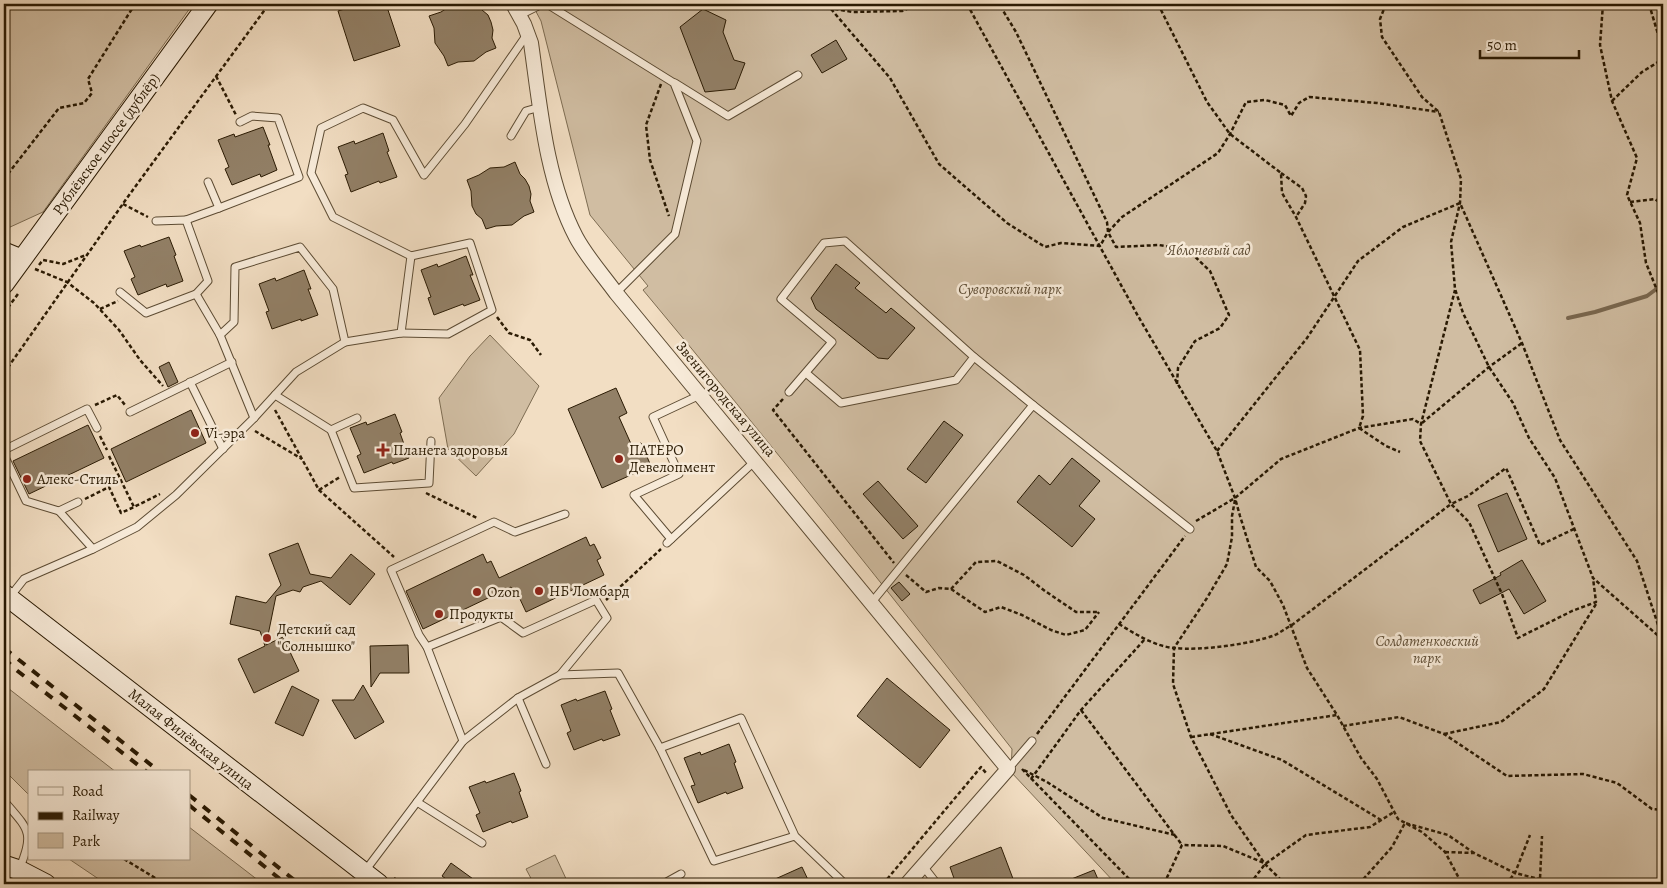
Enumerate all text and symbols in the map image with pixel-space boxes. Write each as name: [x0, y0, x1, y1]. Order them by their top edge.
scale bar: [1480, 28, 1578, 60]
text: 50 m: [1487, 35, 1517, 55]
street label: Рублёвское шоссе (дублёр): [48, 69, 164, 219]
park label: Яблоневый сад: [1166, 240, 1251, 260]
park label: Суворовский парк: [958, 279, 1062, 299]
street label: Звенигородская улица: [672, 337, 780, 461]
place label: Vi-эра: [204, 423, 245, 443]
marker: Vi-эра: [189, 427, 201, 439]
place label: Планета здоровья: [393, 440, 508, 460]
place label: ПАТЕРО Девелопмент: [629, 440, 716, 477]
marker: Планета здоровья: [377, 444, 389, 456]
marker: ПАТЕРО Девелопмент: [613, 453, 625, 465]
place label: Алекс-Стиль: [36, 469, 119, 489]
marker: Алекс-Стиль: [21, 473, 33, 485]
place label: НБ Ломбард: [549, 581, 629, 601]
place label: Ozon: [487, 582, 520, 602]
marker: НБ Ломбард: [533, 585, 545, 597]
marker: Ozon: [471, 586, 483, 598]
place label: Продукты: [449, 604, 514, 624]
marker: Продукты: [433, 608, 445, 620]
place label: Детский сад "Солнышко": [277, 619, 356, 656]
park label: Солдатенковский парк: [1375, 631, 1479, 668]
marker: Детский сад "Солнышко": [261, 632, 273, 644]
street label: Малая Филёвская улица: [124, 684, 258, 794]
legend: [28, 770, 190, 860]
text: Road: [72, 781, 104, 801]
text: Railway: [72, 805, 120, 825]
text: Park: [72, 831, 101, 851]

